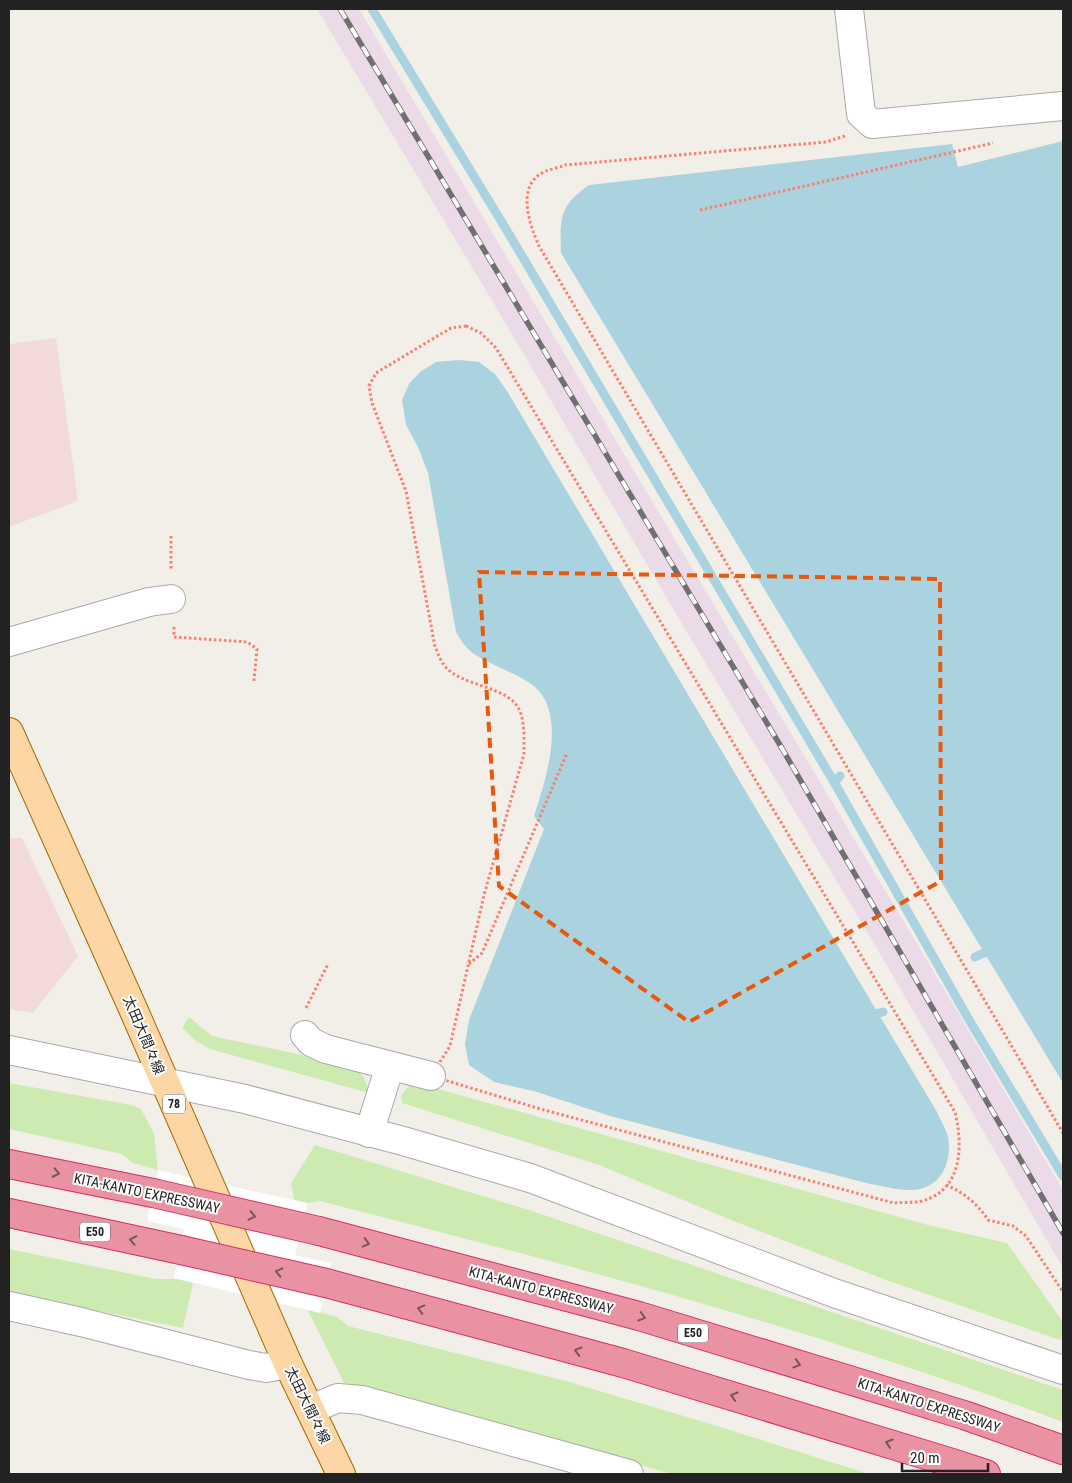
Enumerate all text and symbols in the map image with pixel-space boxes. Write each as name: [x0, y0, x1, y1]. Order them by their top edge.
street label: 太田大間々線: [120, 993, 168, 1077]
road number: 78: [163, 1094, 185, 1114]
one-way arrow: [52, 1168, 61, 1178]
street label: KITA-KANTO EXPRESSWAY: [73, 1170, 222, 1216]
one-way arrow: [248, 1210, 257, 1221]
road number: E50: [80, 1222, 110, 1242]
one-way arrow: [128, 1235, 137, 1246]
one-way arrow: [362, 1238, 370, 1248]
street label: KITA-KANTO EXPRESSWAY: [467, 1263, 615, 1317]
one-way arrow: [274, 1267, 283, 1278]
one-way arrow: [417, 1304, 425, 1314]
one-way arrow: [637, 1311, 645, 1321]
road number: E50: [678, 1324, 708, 1342]
one-way arrow: [574, 1346, 582, 1356]
one-way arrow: [792, 1359, 801, 1369]
street label: 太田大間々線: [282, 1364, 334, 1446]
street label: KITA-KANTO EXPRESSWAY: [856, 1374, 1003, 1436]
one-way arrow: [730, 1392, 738, 1402]
one-way arrow: [886, 1439, 894, 1449]
scale bar: [902, 1440, 988, 1472]
text: 20 m: [910, 1449, 940, 1467]

